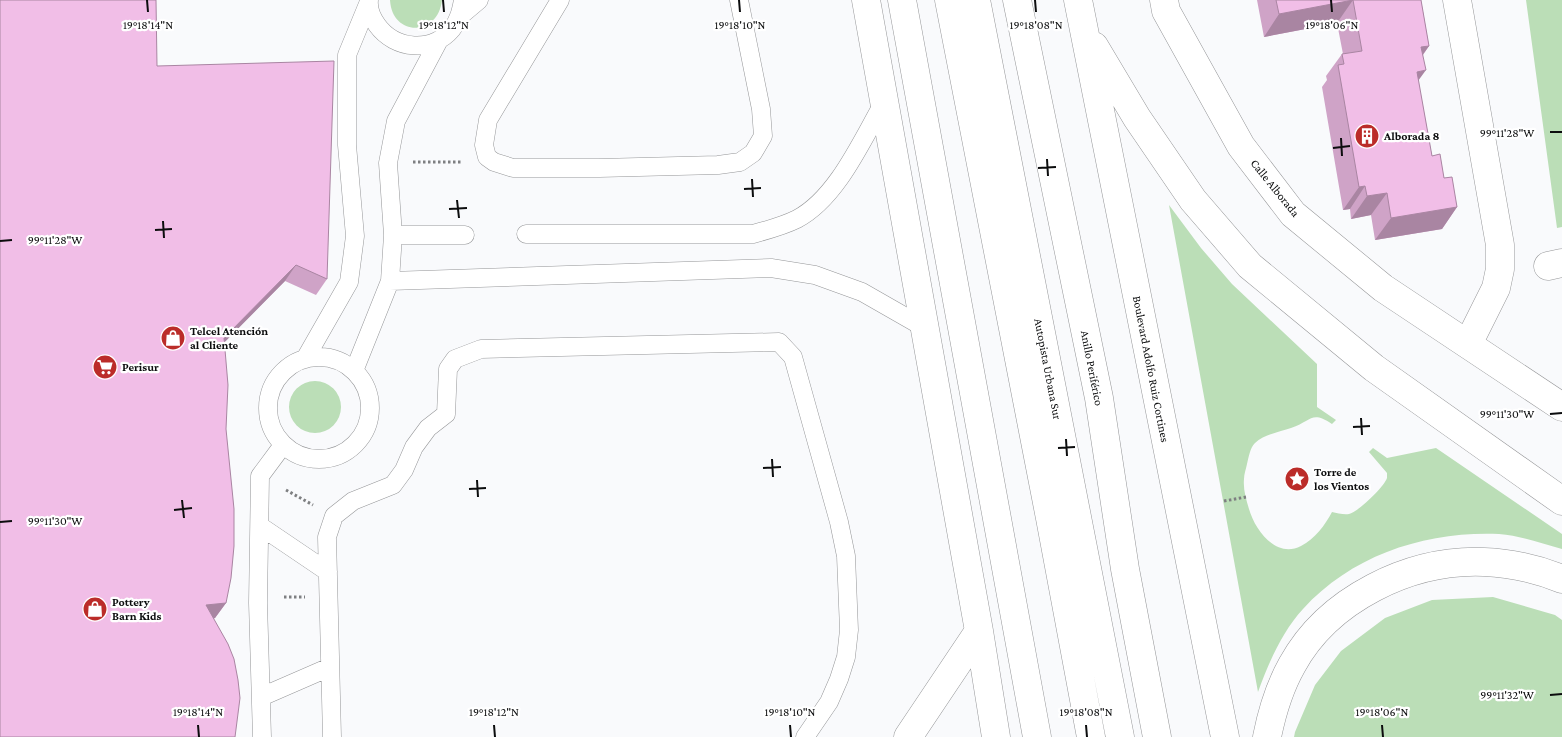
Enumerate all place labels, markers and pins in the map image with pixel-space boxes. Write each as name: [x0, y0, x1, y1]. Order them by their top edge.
building icon: Alborada 8: [1354, 123, 1380, 149]
place label: Alborada 8: [1383, 129, 1440, 143]
place label: Telcel Atención al Cliente: [190, 324, 268, 352]
shop icon: Telcel Atención al Cliente: [160, 325, 186, 351]
supermarket icon: Perisur: [92, 354, 118, 380]
place label: Perisur: [122, 360, 159, 374]
place label: Torre de los Vientos: [1314, 465, 1369, 493]
place icon: Torre de los Vientos: [1284, 466, 1310, 492]
place label: Pottery Barn Kids: [112, 595, 162, 623]
shop icon: Pottery Barn Kids: [82, 596, 108, 622]

